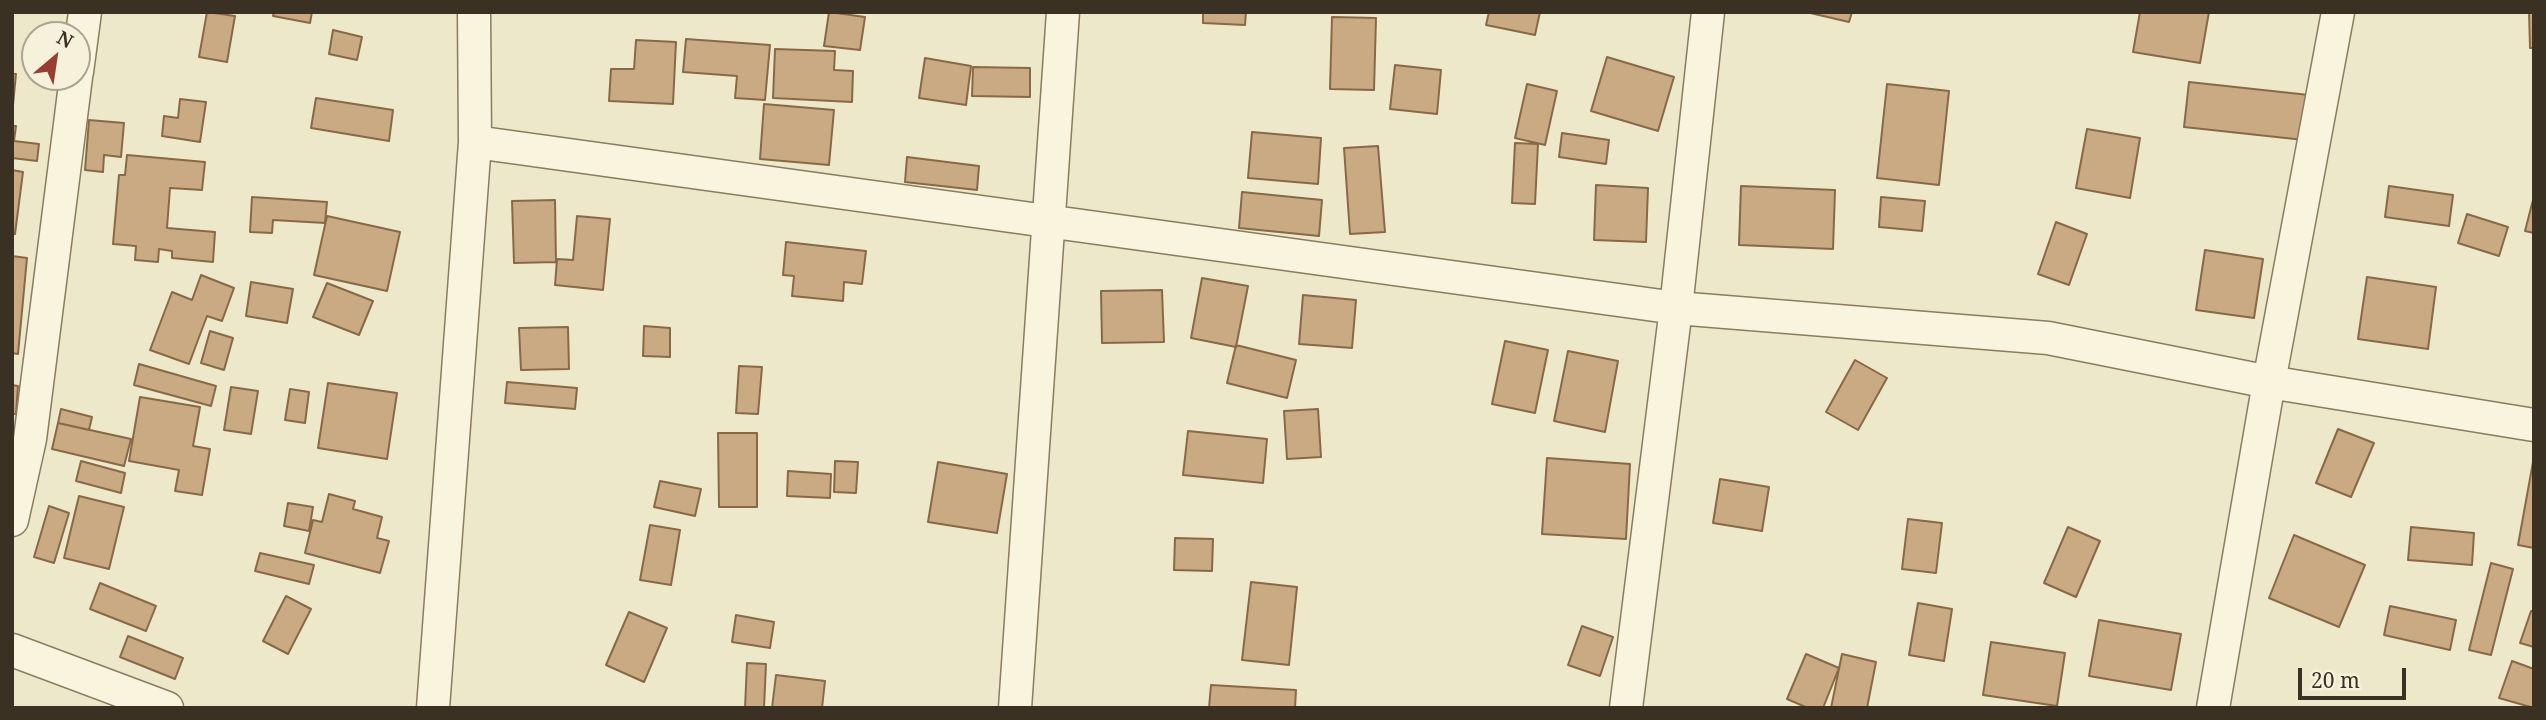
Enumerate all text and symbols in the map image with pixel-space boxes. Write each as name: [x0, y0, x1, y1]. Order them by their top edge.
north arrow: [21, 21, 91, 91]
text: N: [52, 24, 78, 54]
scale bar: [2301, 654, 2410, 698]
text: 20 m: [2311, 666, 2360, 694]

